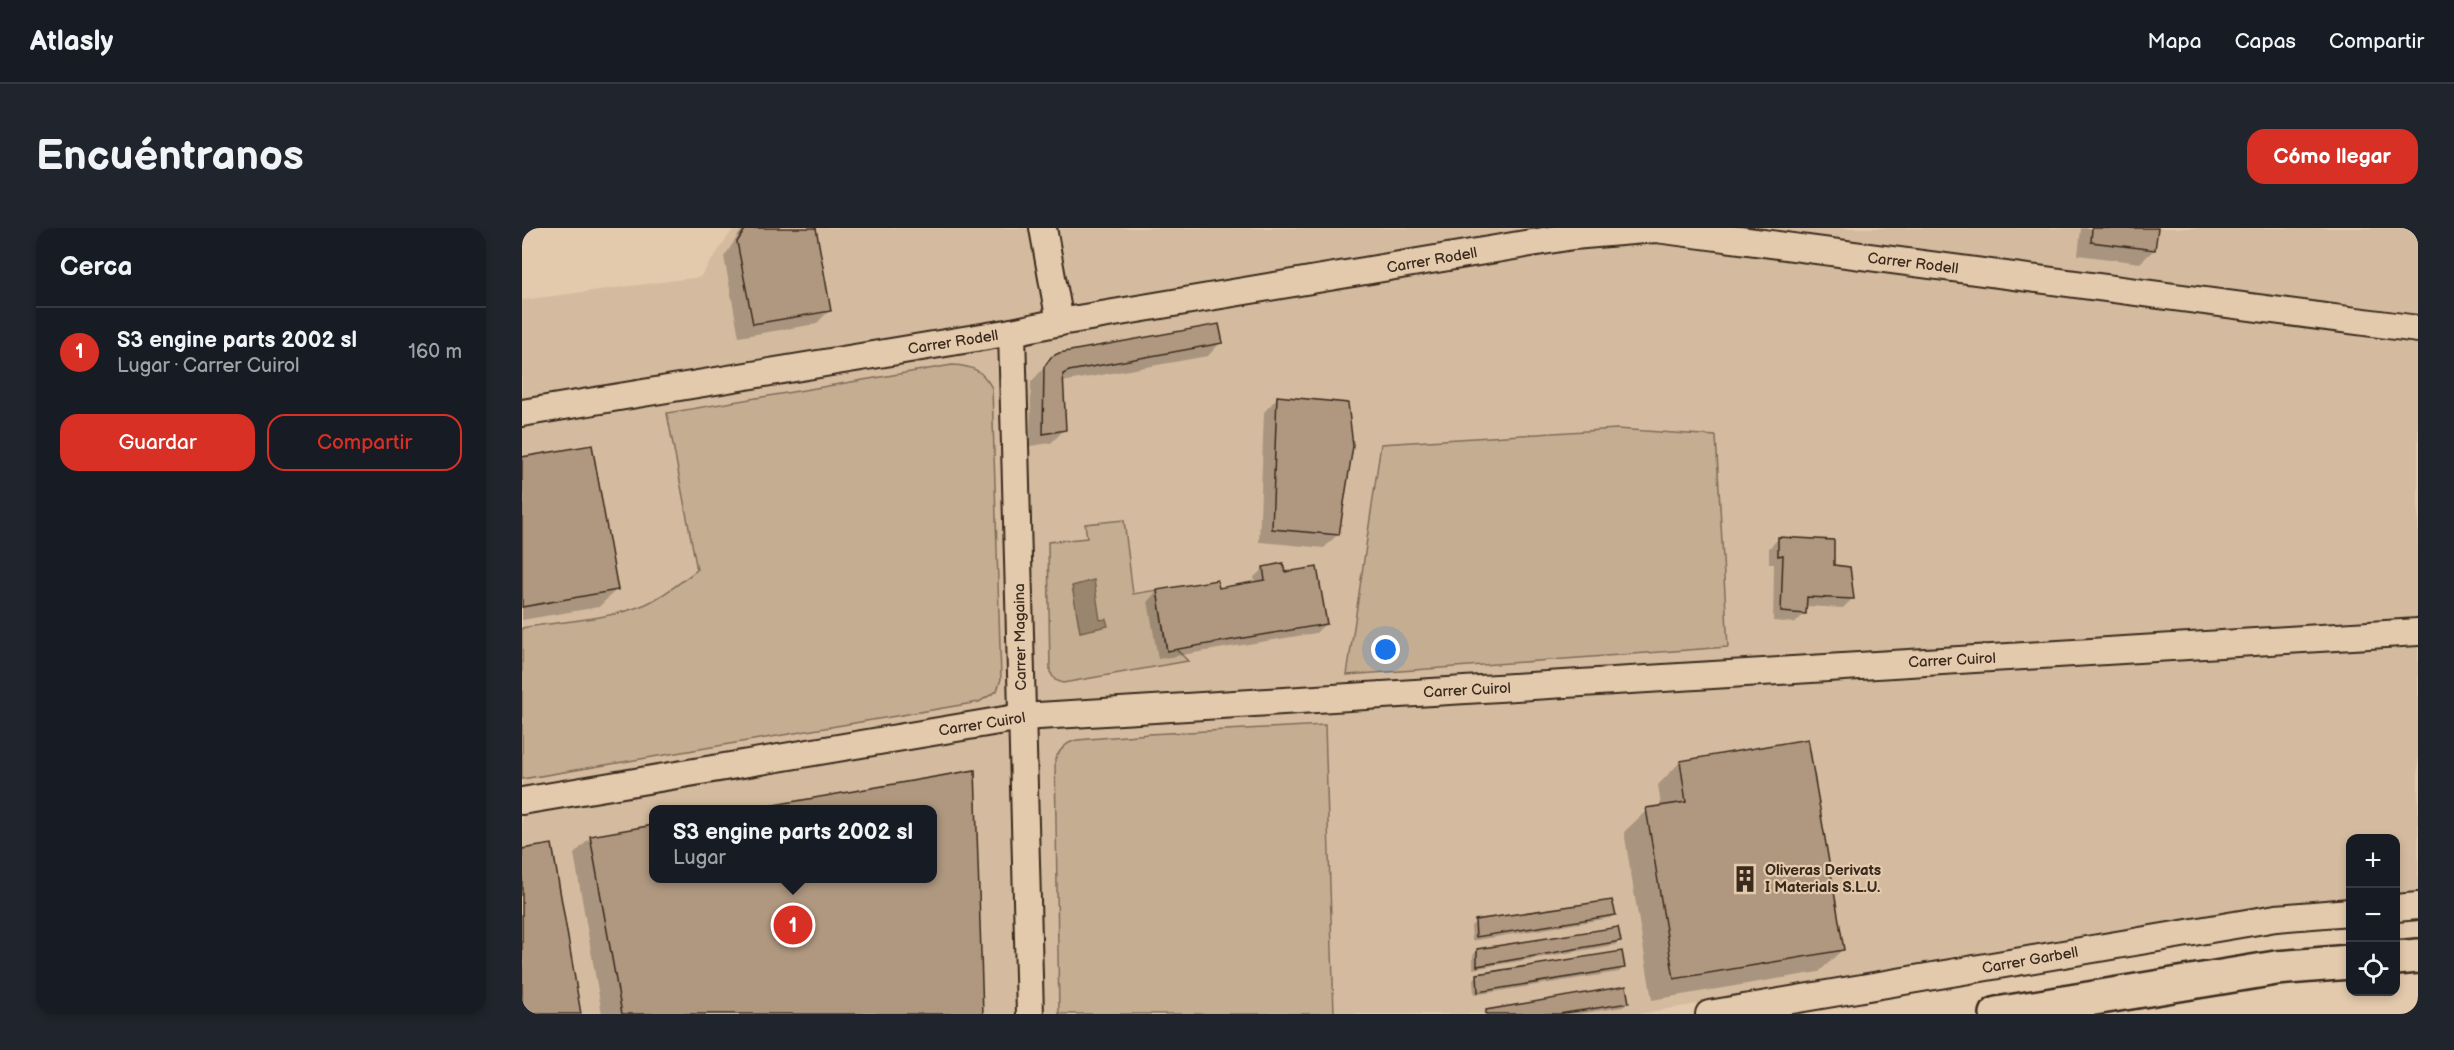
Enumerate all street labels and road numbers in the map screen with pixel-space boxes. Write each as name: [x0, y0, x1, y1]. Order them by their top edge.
street label: Carrer Rodell: [1385, 243, 1479, 278]
street label: Carrer Rodell: [1866, 248, 1959, 278]
street label: Carrer Rodell: [906, 326, 1000, 359]
street label: Carrer Magaina: [1010, 583, 1031, 691]
street label: Carrer Cuirol: [1908, 649, 1996, 672]
street label: Carrer Cuirol: [1423, 679, 1511, 702]
street label: Carrer Cuirol: [937, 708, 1027, 741]
street label: Carrer Garbell: [1981, 943, 2080, 978]

